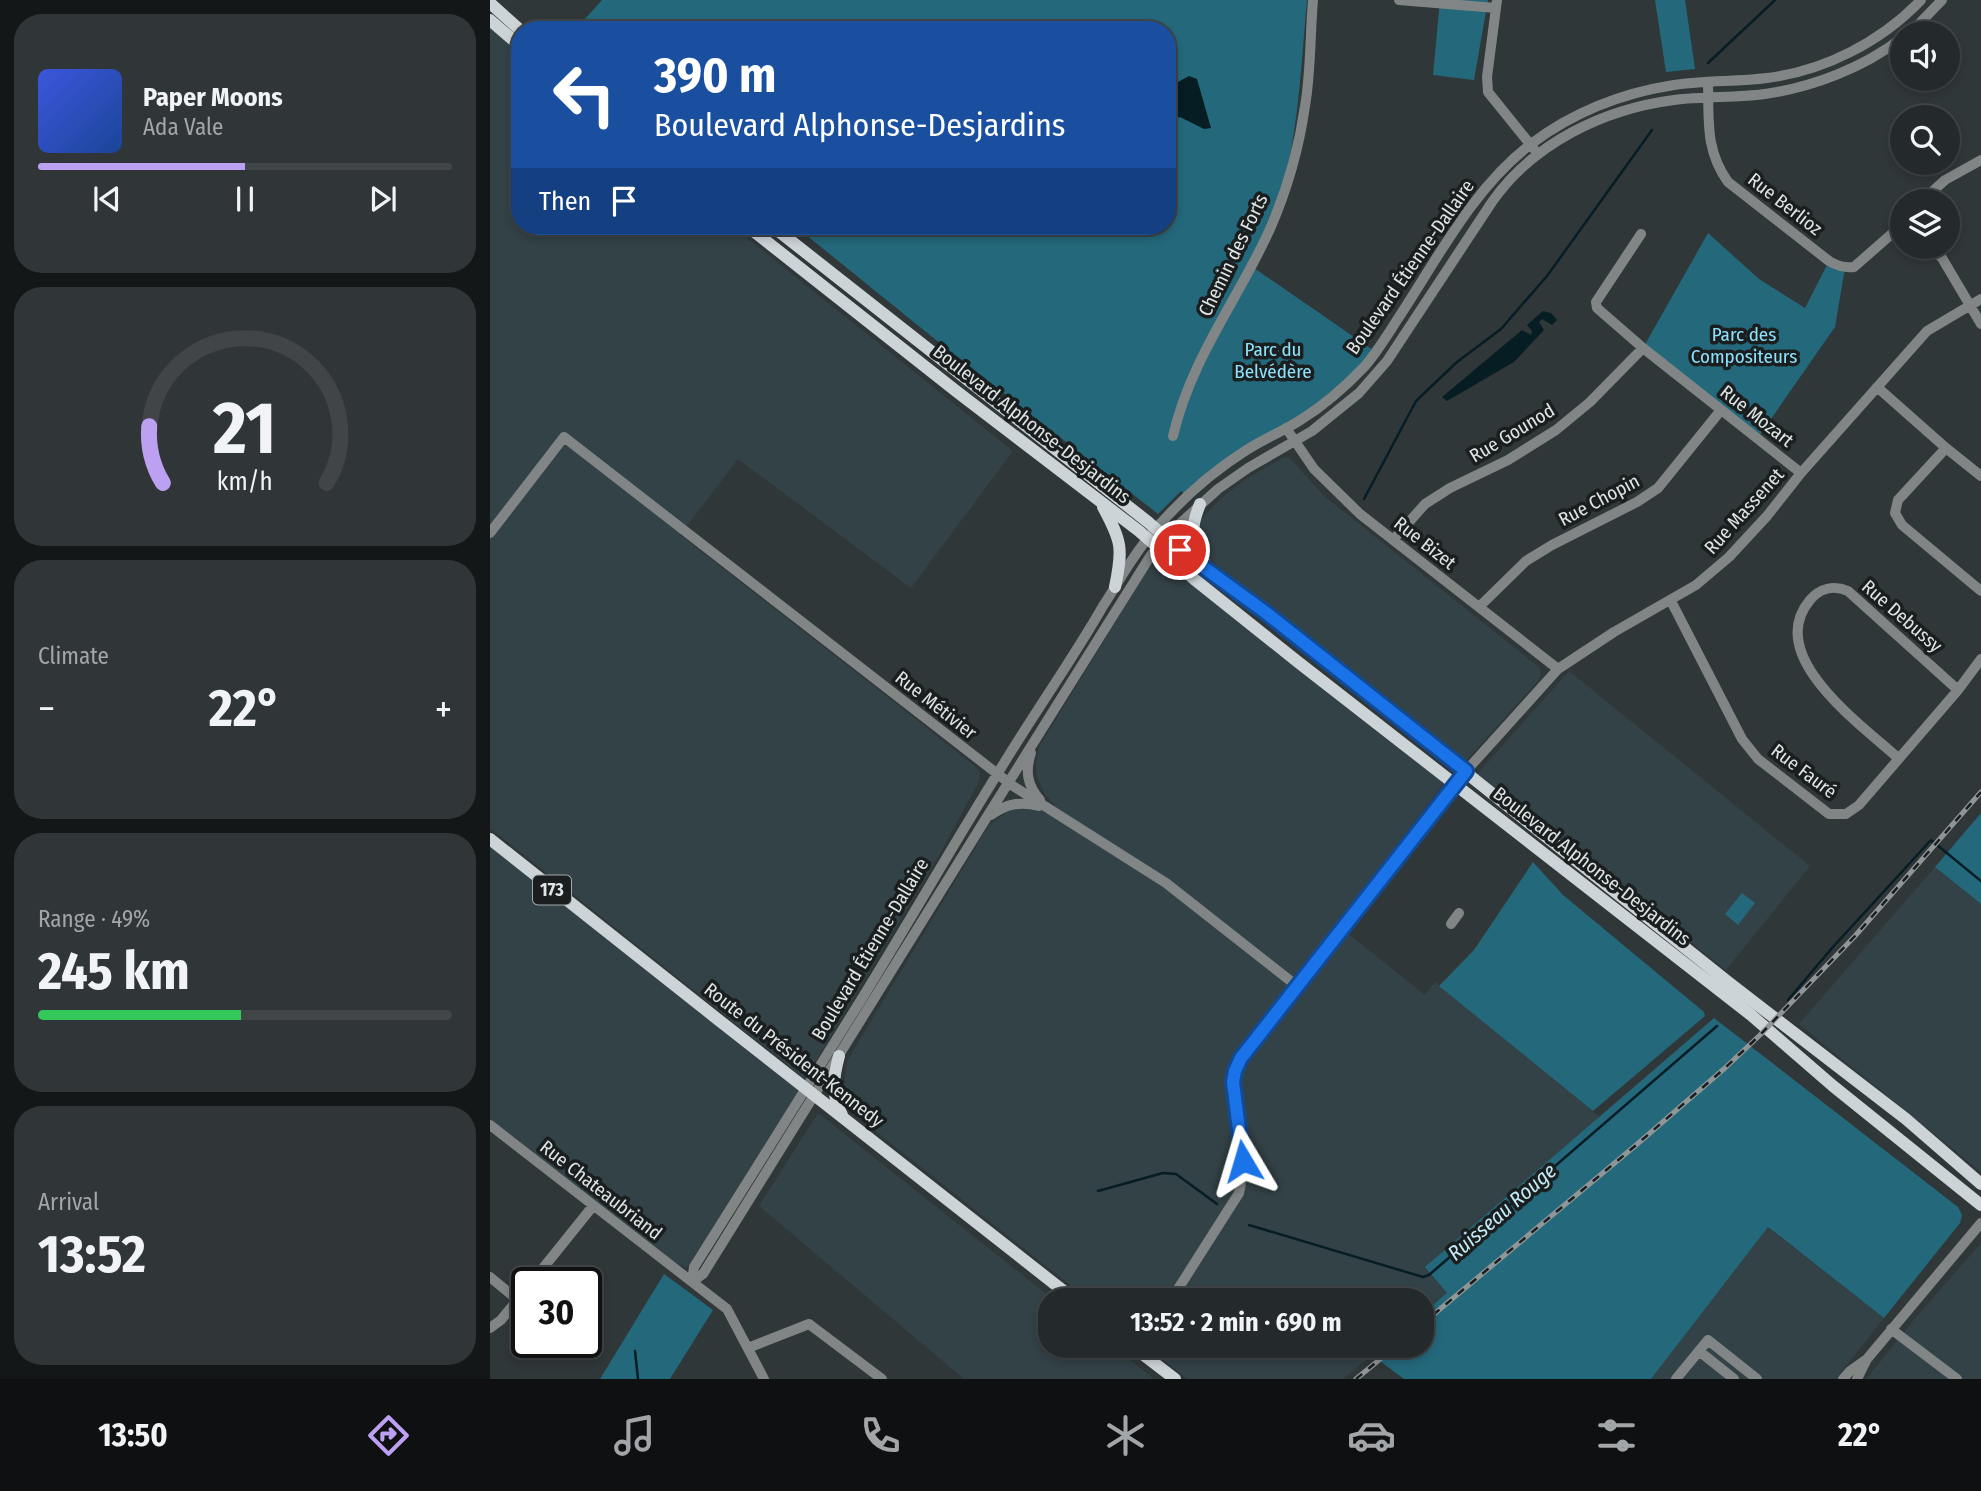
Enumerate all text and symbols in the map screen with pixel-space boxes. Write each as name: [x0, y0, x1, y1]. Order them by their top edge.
map controls: [1890, 21, 1960, 259]
button: sound: [1890, 21, 1960, 91]
text: 390 m: [654, 46, 776, 105]
icon: left: [539, 49, 630, 140]
text: Paper Moons: [143, 82, 283, 113]
button: search: [1890, 105, 1960, 175]
text: Boulevard Alphonse-Desjardins: [654, 106, 1065, 144]
text: Ada Vale: [143, 113, 223, 141]
street label: Rue Berlioz: [1743, 168, 1827, 240]
street label: Boulevard Étienne-Dallaire: [1341, 175, 1479, 359]
icon: previous: [88, 180, 126, 218]
icon: pause: [226, 180, 264, 218]
icon: next: [364, 180, 402, 218]
icon: arrive: [605, 182, 643, 220]
text: Then: [539, 186, 591, 217]
button: layers: [1890, 189, 1960, 259]
street label: Chemin des Forts: [1193, 190, 1273, 320]
park label: Parc des Compositeurs: [1691, 323, 1797, 368]
park label: Parc du Belvédère: [1234, 338, 1312, 383]
street label: Boulevard Alphonse-Desjardins: [929, 340, 1135, 508]
street label: Rue Mozart: [1716, 380, 1799, 452]
text: 21: [212, 385, 277, 472]
street label: Rue Gounod: [1465, 399, 1559, 467]
street label: Rue Massenet: [1699, 463, 1789, 559]
text: km/h: [217, 466, 273, 496]
street label: Rue Chopin: [1555, 469, 1643, 531]
street label: Rue Bizet: [1389, 512, 1461, 575]
pin: [1150, 520, 1210, 580]
icon: arrive: [1161, 531, 1199, 569]
street label: Rue Debussy: [1857, 575, 1947, 657]
text: Climate: [38, 642, 109, 670]
street label: Rue Métivier: [891, 666, 982, 744]
text: 22°: [209, 677, 281, 740]
text: −: [38, 686, 55, 732]
text: +: [435, 686, 452, 732]
street label: Rue Fauré: [1767, 739, 1841, 803]
street label: Boulevard Alphonse-Desjardins: [1489, 782, 1695, 950]
street label: Boulevard Étienne-Dallaire: [807, 854, 933, 1044]
road number: 173: [533, 876, 571, 904]
text: Range · 49%: [38, 905, 150, 933]
text: 245 km: [38, 940, 190, 1003]
street label: Route du Président-Kennedy: [700, 978, 889, 1133]
position arrow: [1206, 1124, 1280, 1198]
street label: Rue Chateaubriand: [535, 1135, 667, 1245]
water label: Ruisseau Rouge: [1442, 1158, 1562, 1266]
text: Arrival: [38, 1188, 99, 1216]
text: 13:52: [38, 1223, 146, 1286]
speed limit sign: 30: [511, 1267, 602, 1358]
text: 13:52 · 2 min · 690 m: [1130, 1307, 1342, 1338]
icon: directions: [364, 1411, 413, 1460]
icon: music: [610, 1411, 659, 1460]
icon: phone: [856, 1411, 905, 1460]
icon: climate: [1101, 1411, 1150, 1460]
icon: car: [1347, 1411, 1396, 1460]
icon: filters: [1592, 1411, 1641, 1460]
text: 13:50: [98, 1416, 168, 1454]
text: 22°: [1838, 1416, 1883, 1454]

